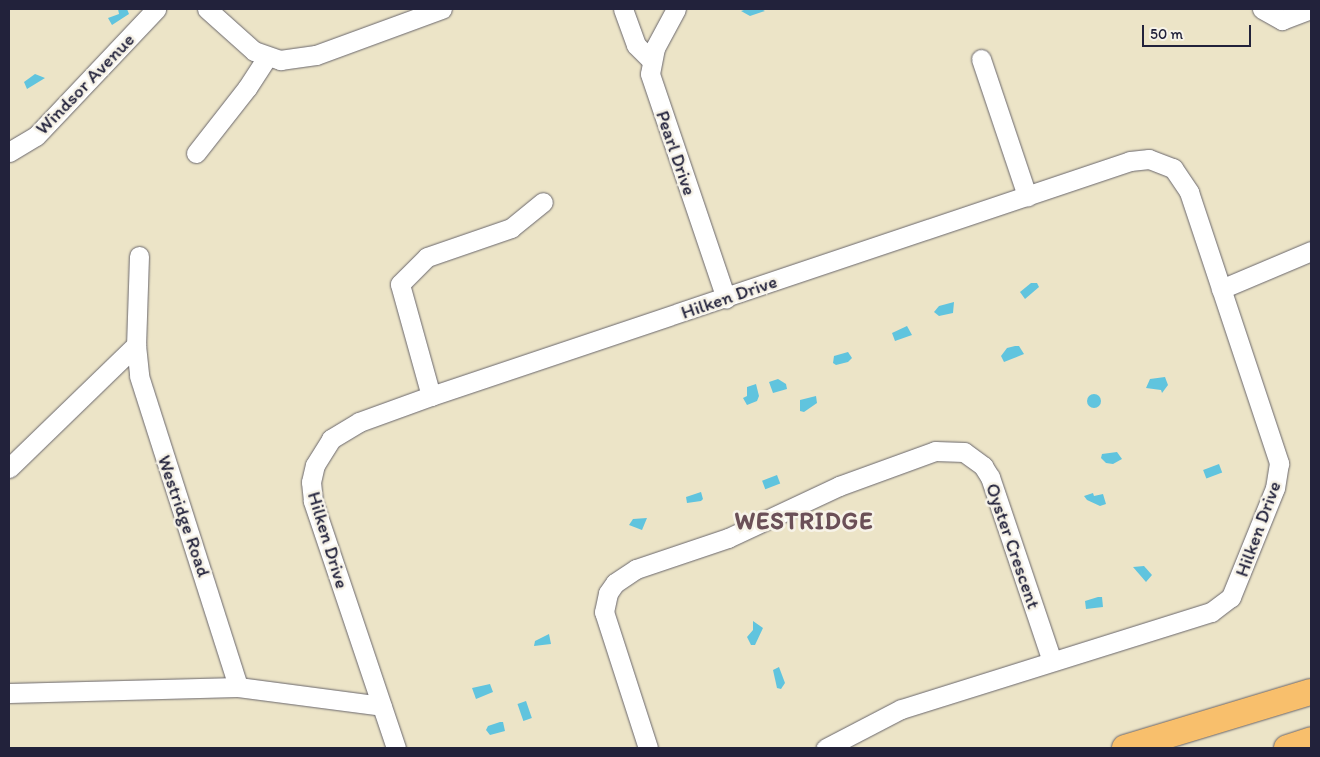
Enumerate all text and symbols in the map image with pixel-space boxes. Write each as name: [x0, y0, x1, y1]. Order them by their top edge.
scale bar: [1145, 15, 1254, 47]
text: 50 m: [1150, 25, 1183, 43]
street label: Windsor Avenue: [31, 29, 139, 139]
street label: Pearl Drive: [651, 107, 701, 199]
street label: Hilken Drive: [678, 270, 780, 324]
street label: Westridge Road: [153, 452, 215, 580]
street label: Hilken Drive: [1230, 478, 1286, 580]
street label: Oyster Crescent: [981, 480, 1045, 612]
street label: Hilken Drive: [302, 489, 354, 591]
district label: WESTRIDGE: [735, 507, 873, 535]

